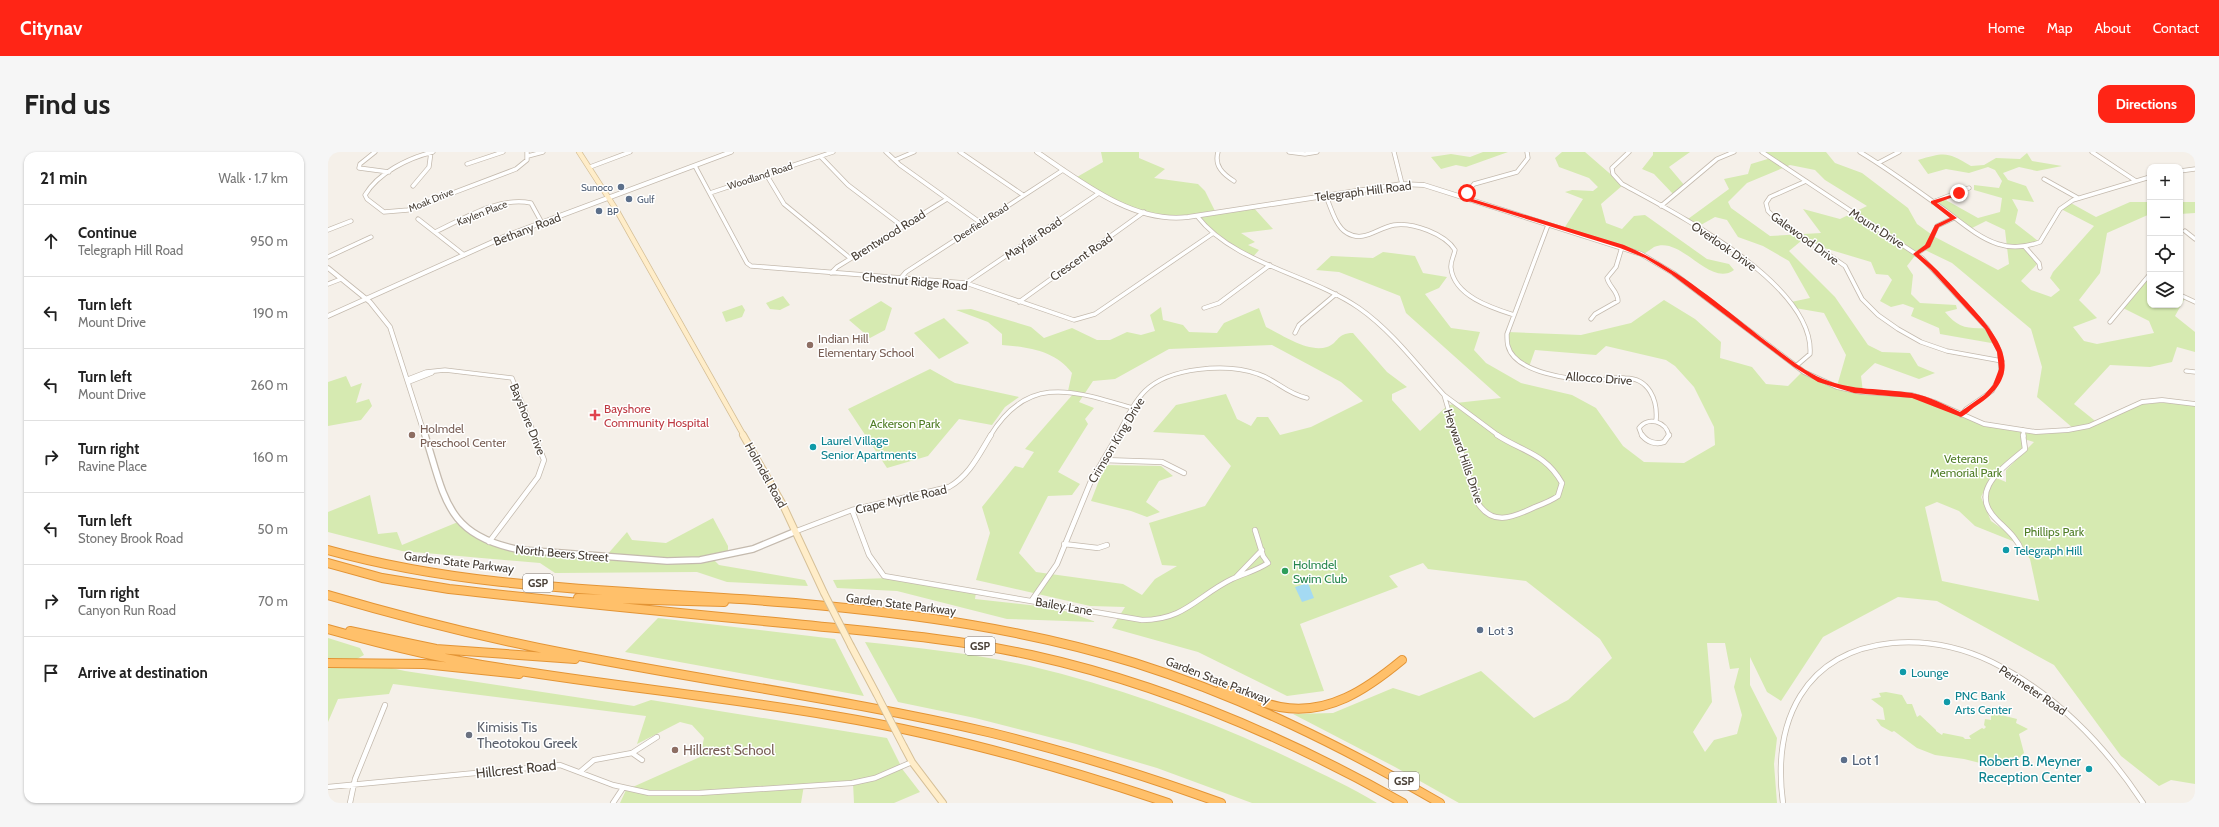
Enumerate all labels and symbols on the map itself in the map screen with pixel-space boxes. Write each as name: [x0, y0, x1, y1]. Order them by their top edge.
street label: Woodland Road: [726, 159, 794, 193]
street label: Telegraph Hill Road: [1314, 178, 1412, 204]
place label: Sunoco: [581, 181, 613, 194]
marker: Sunoco: [616, 182, 626, 192]
route start: [1458, 184, 1476, 202]
route end: [1950, 184, 1968, 202]
street label: Moak Drive: [407, 185, 455, 215]
place label: Gulf: [637, 193, 655, 206]
marker: Gulf: [624, 194, 634, 204]
street label: Kaylen Place: [455, 197, 509, 229]
street label: Deerfield Road: [951, 200, 1011, 246]
place label: BP: [607, 205, 619, 218]
street label: Mount Drive: [1847, 205, 1907, 251]
marker: BP: [594, 206, 604, 216]
street label: Brentwood Road: [848, 206, 928, 264]
street label: Galewood Drive: [1768, 208, 1842, 268]
street label: Bethany Road: [491, 209, 563, 249]
street label: Mayfair Road: [1001, 213, 1065, 263]
street label: Overlook Drive: [1689, 218, 1759, 274]
street label: Crescent Road: [1047, 230, 1115, 284]
street label: Chestnut Ridge Road: [862, 269, 968, 293]
place label: Indian Hill Elementary School: [818, 331, 914, 360]
marker: Indian Hill Elementary School: [805, 340, 815, 350]
street label: Allocco Drive: [1565, 368, 1633, 388]
street label: Bayshore Drive: [507, 381, 549, 457]
street label: Crimson King Drive: [1085, 395, 1147, 485]
place label: Bayshore Community Hospital: [604, 401, 709, 430]
street label: Heyward Hills Drive: [1441, 407, 1487, 505]
marker: Bayshore Community Hospital: [589, 409, 601, 421]
park label: Ackerson Park: [870, 416, 941, 431]
place label: Holmdel Preschool Center: [420, 421, 506, 450]
marker: Holmdel Preschool Center: [407, 430, 417, 440]
place label: Laurel Village Senior Apartments: [821, 433, 916, 462]
street label: Holmdel Road: [742, 440, 790, 510]
marker: Laurel Village Senior Apartments: [808, 442, 818, 452]
park label: Veterans Memorial Park: [1930, 451, 2003, 480]
street label: Crape Myrtle Road: [854, 481, 948, 517]
park label: Phillips Park: [2024, 524, 2085, 539]
street label: North Beers Street: [515, 541, 609, 565]
place label: Telegraph Hill: [2014, 543, 2083, 558]
marker: Telegraph Hill: [2001, 545, 2011, 555]
street label: Garden State Parkway: [403, 548, 515, 576]
place label: Holmdel Swim Club: [1293, 557, 1348, 586]
marker: Holmdel Swim Club: [1280, 566, 1290, 576]
road number: GSP: [523, 574, 553, 592]
street label: Garden State Parkway: [845, 590, 957, 618]
street label: Bailey Lane: [1034, 594, 1094, 618]
place label: Lot 3: [1488, 623, 1514, 638]
marker: Lot 3: [1475, 625, 1485, 635]
road number: GSP: [965, 637, 995, 655]
street label: Garden State Parkway: [1164, 653, 1272, 707]
street label: Perimeter Road: [1996, 662, 2070, 718]
place label: Lounge: [1911, 665, 1949, 680]
marker: Lounge: [1898, 667, 1908, 677]
place label: PNC Bank Arts Center: [1955, 688, 2012, 717]
marker: PNC Bank Arts Center: [1942, 697, 1952, 707]
place label: Kimisis Tis Theotokou Greek: [477, 718, 578, 752]
marker: Kimisis Tis Theotokou Greek: [464, 730, 474, 740]
place label: Hillcrest School: [683, 741, 775, 759]
marker: Hillcrest School: [670, 745, 680, 755]
place label: Lot 1: [1852, 751, 1879, 769]
place label: Robert B. Meyner Reception Center: [1979, 752, 2082, 786]
marker: Lot 1: [1839, 755, 1849, 765]
street label: Hillcrest Road: [475, 756, 557, 782]
marker: Robert B. Meyner Reception Center: [2084, 764, 2094, 774]
road number: GSP: [1389, 772, 1419, 790]

